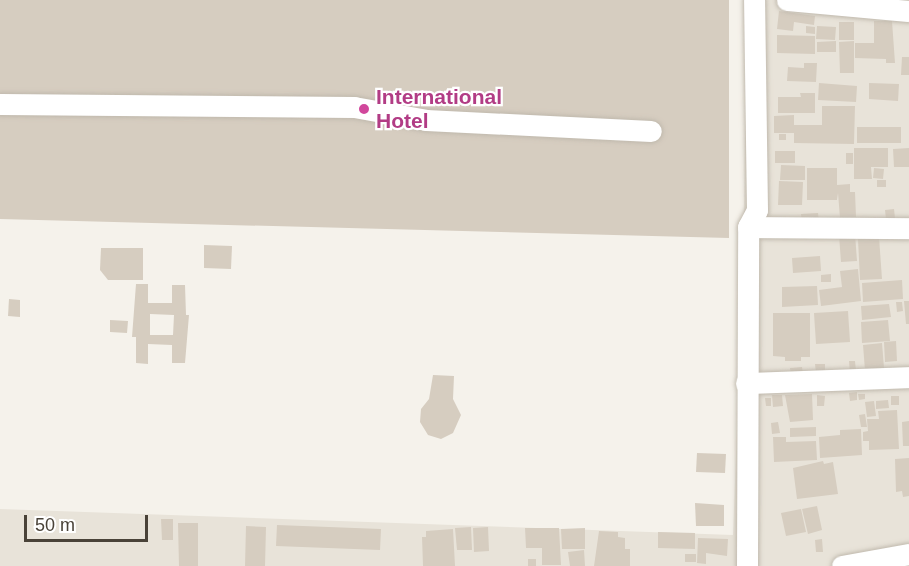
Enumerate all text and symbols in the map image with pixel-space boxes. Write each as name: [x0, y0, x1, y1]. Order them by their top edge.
place label: International Hotel: [376, 84, 502, 134]
marker: International Hotel: [357, 102, 371, 116]
scale bar: [27, 503, 152, 541]
text: 50 m: [35, 515, 75, 535]

